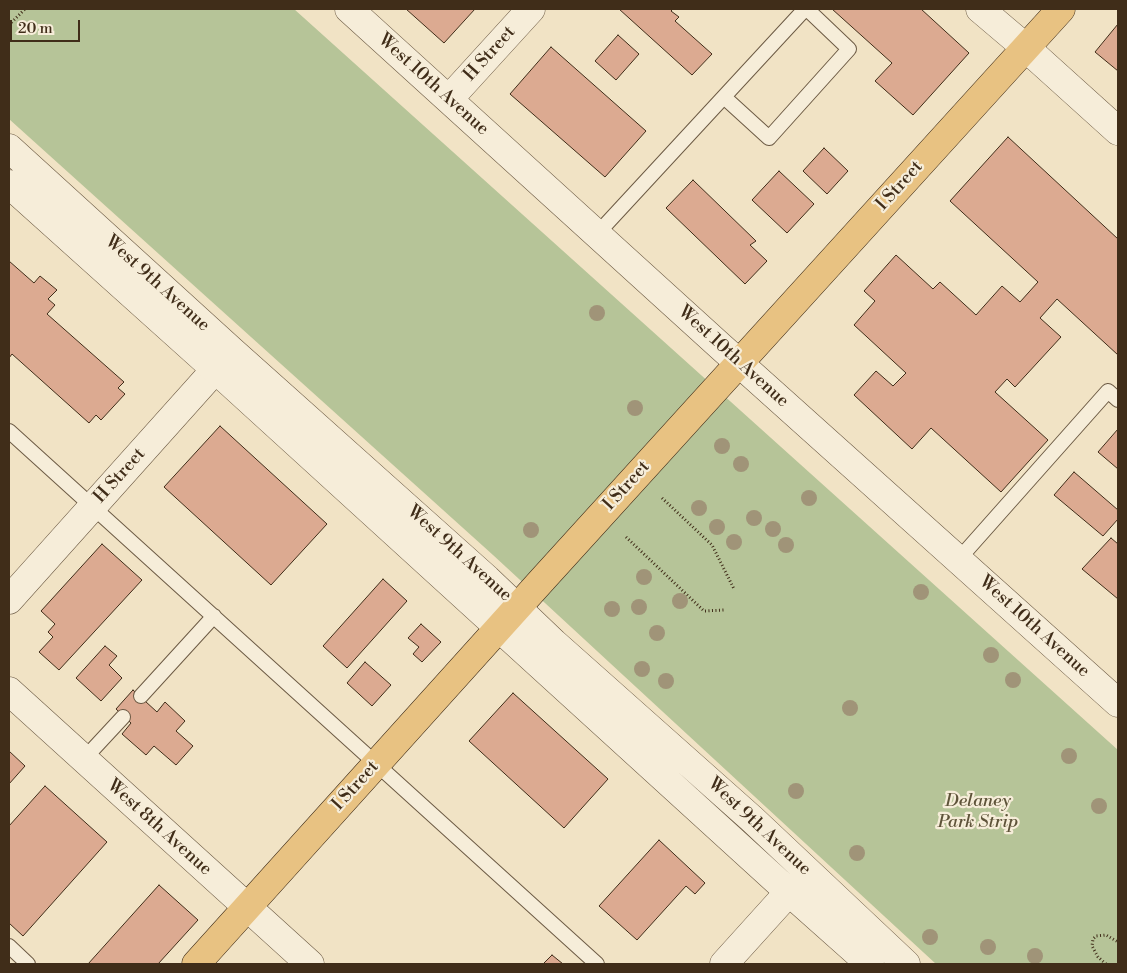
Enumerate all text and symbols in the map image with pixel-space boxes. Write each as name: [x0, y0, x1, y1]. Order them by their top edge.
scale bar: [12, 10, 82, 42]
text: 20 m: [18, 19, 53, 38]
street label: H Street: [460, 22, 520, 86]
street label: West 10th Avenue: [373, 30, 493, 140]
street label: I Street: [872, 157, 928, 215]
street label: West 9th Avenue: [100, 231, 214, 337]
street label: West 10th Avenue: [673, 302, 793, 412]
street label: H Street: [90, 444, 150, 508]
street label: I Street: [599, 457, 655, 515]
street label: West 9th Avenue: [402, 501, 516, 607]
street label: West 10th Avenue: [974, 572, 1094, 682]
street label: I Street: [328, 757, 384, 815]
street label: West 9th Avenue: [703, 774, 815, 880]
street label: West 8th Avenue: [102, 775, 216, 881]
park label: Delaney Park Strip: [938, 791, 1018, 834]

